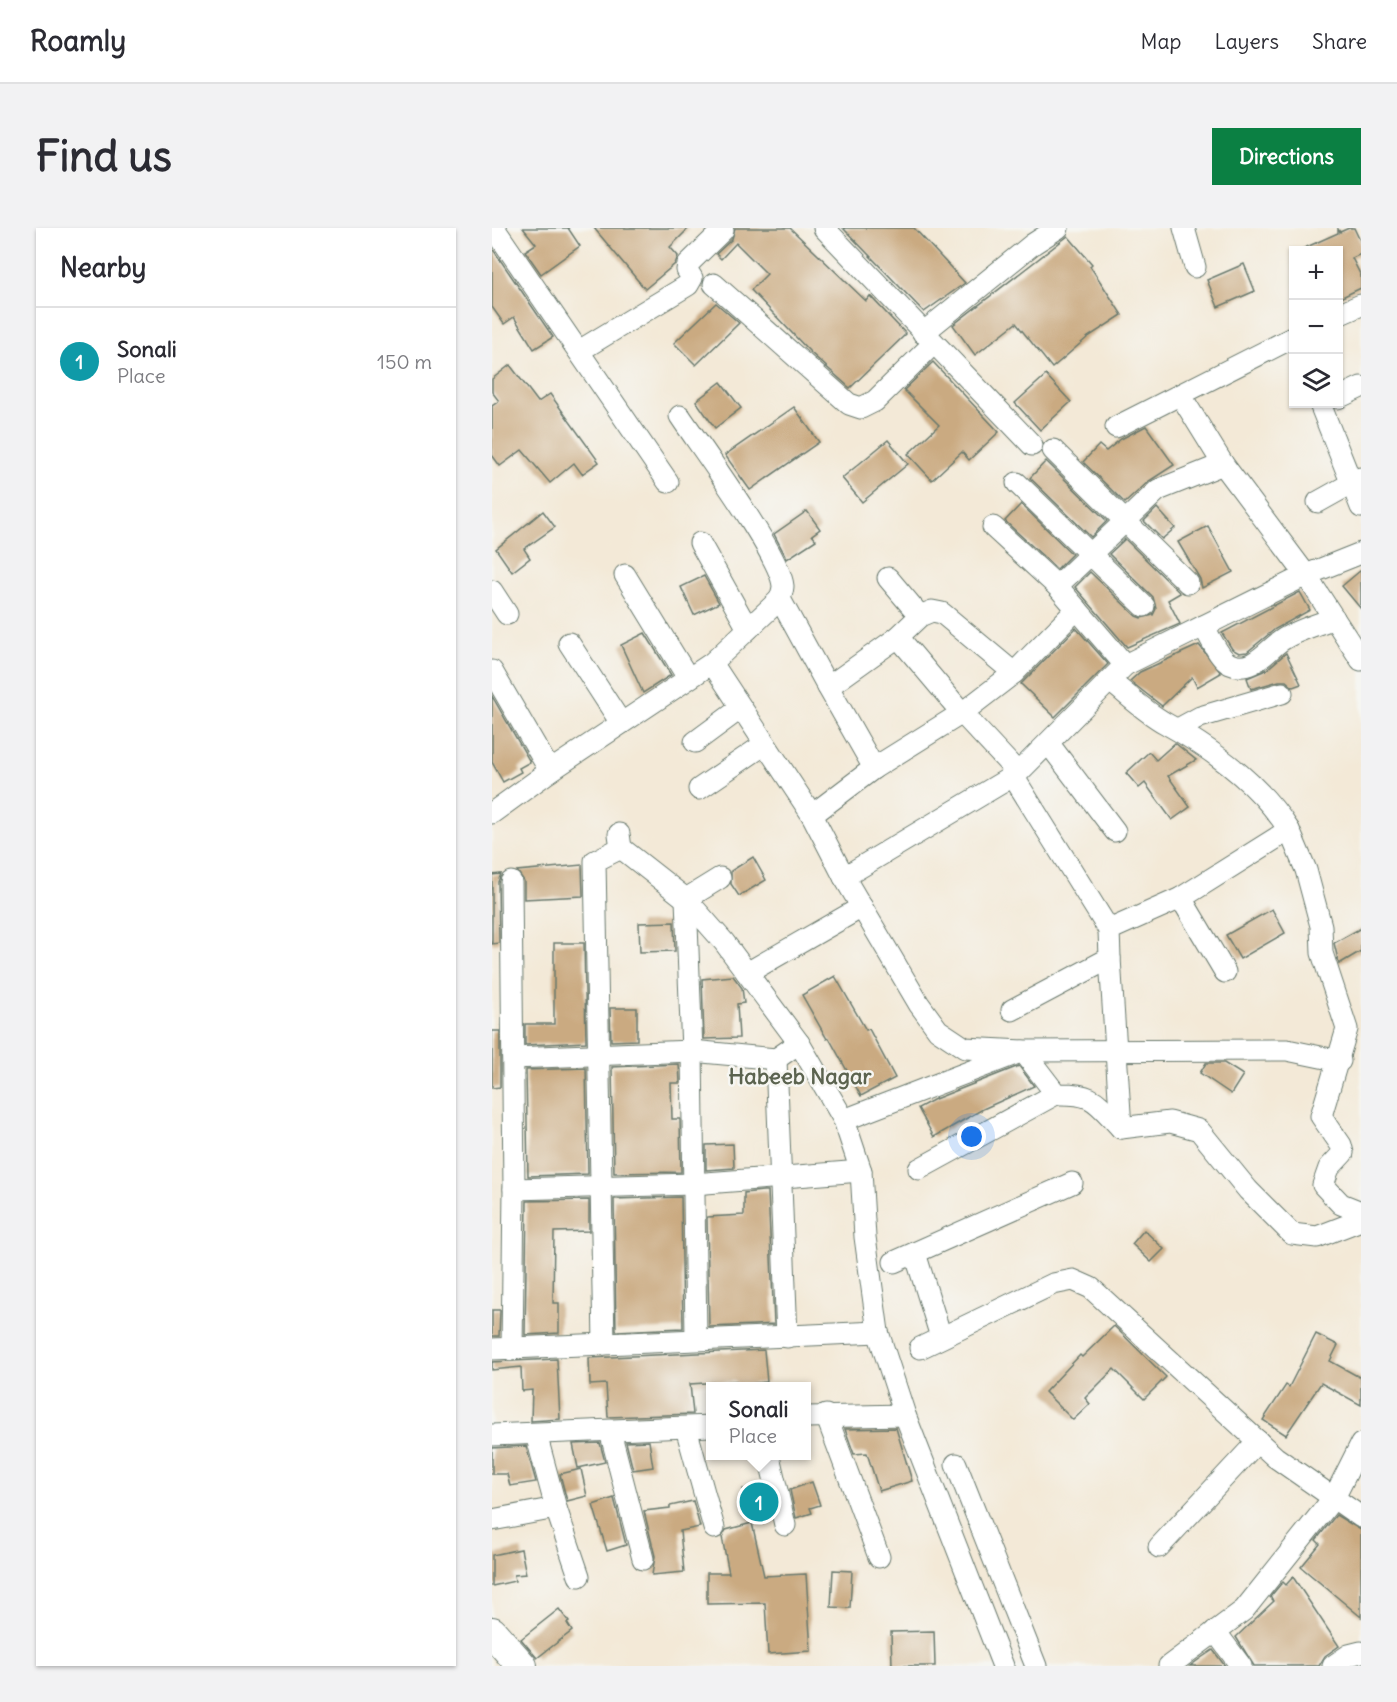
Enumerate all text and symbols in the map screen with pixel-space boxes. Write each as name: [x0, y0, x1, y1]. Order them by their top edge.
text: Roamly: [30, 23, 126, 59]
text: Map: [1141, 28, 1181, 55]
text: Layers: [1214, 28, 1279, 55]
text: Share: [1312, 28, 1367, 55]
button: Directions: [1212, 128, 1361, 185]
text: Find us: [36, 130, 172, 182]
map controls: [1289, 246, 1343, 408]
button: +: [1289, 246, 1343, 300]
text: Nearby: [60, 251, 146, 284]
button: −: [1289, 300, 1343, 354]
text: Sonali: [117, 335, 177, 363]
text: 1: [76, 349, 83, 374]
text: 150 m: [377, 349, 432, 374]
button: layers: [1289, 354, 1343, 408]
text: Place: [117, 363, 165, 388]
district label: Habeeb Nagar: [729, 1062, 872, 1090]
your location: [957, 1122, 986, 1151]
popup: [706, 1382, 811, 1460]
text: Sonali: [729, 1395, 788, 1423]
text: Place: [729, 1423, 777, 1448]
pin: 1: [740, 1480, 778, 1524]

